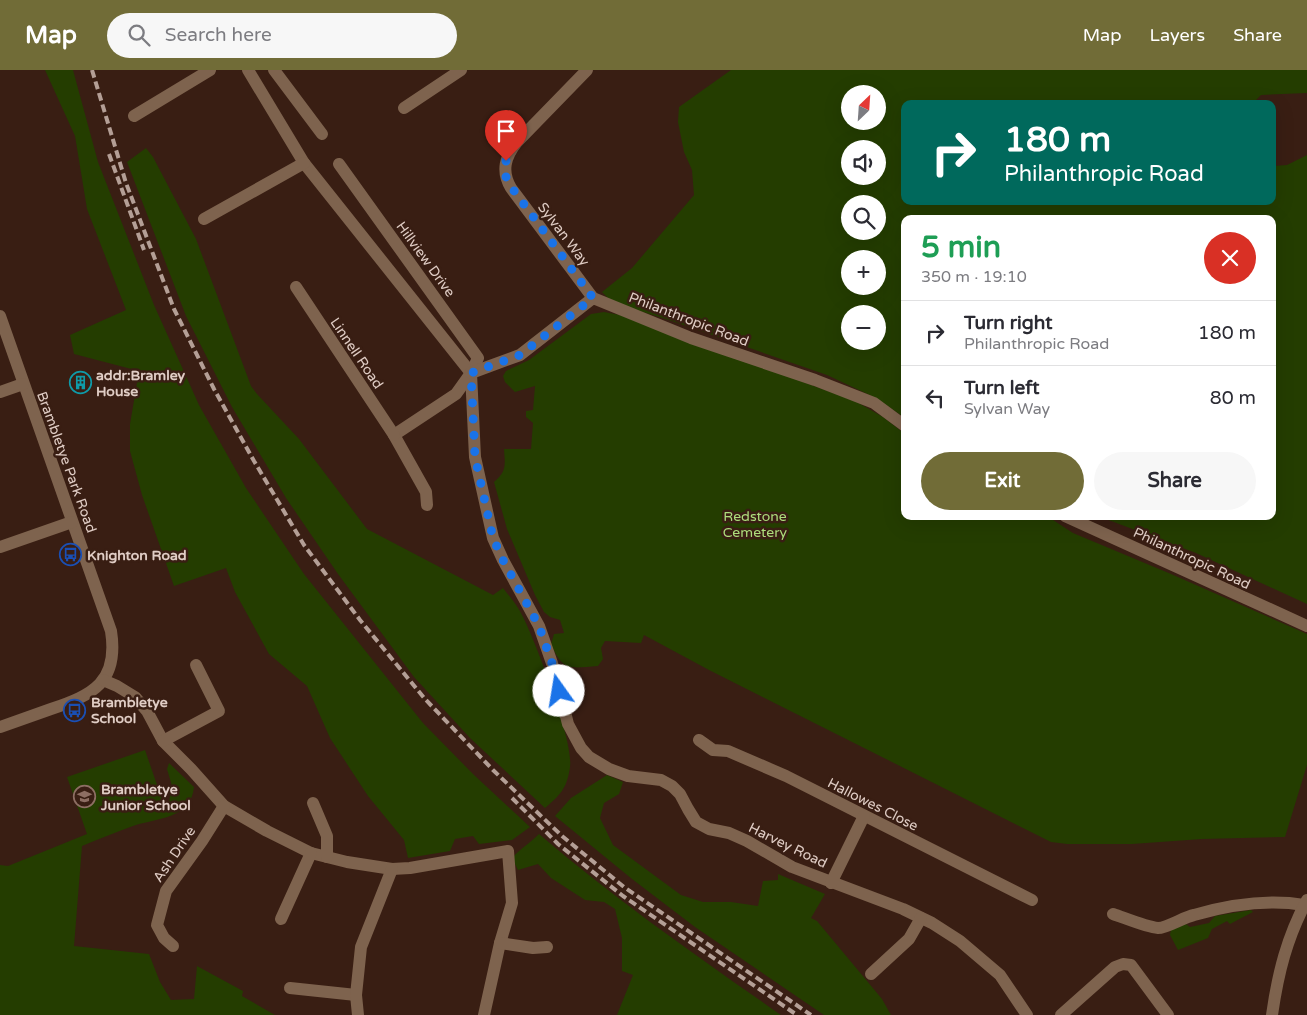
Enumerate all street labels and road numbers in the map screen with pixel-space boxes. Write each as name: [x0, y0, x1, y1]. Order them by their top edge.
street label: Sylvan Way: [534, 199, 593, 270]
street label: Hillview Drive: [393, 218, 459, 300]
street label: Philanthropic Road: [626, 289, 751, 350]
street label: Linnell Road: [327, 314, 387, 392]
street label: Brambletye Park Road: [33, 389, 100, 535]
street label: Philanthropic Road: [1131, 524, 1253, 593]
street label: Hallowes Close: [825, 774, 921, 835]
street label: Harvey Road: [746, 819, 830, 872]
street label: Ash Drive: [150, 823, 199, 885]

